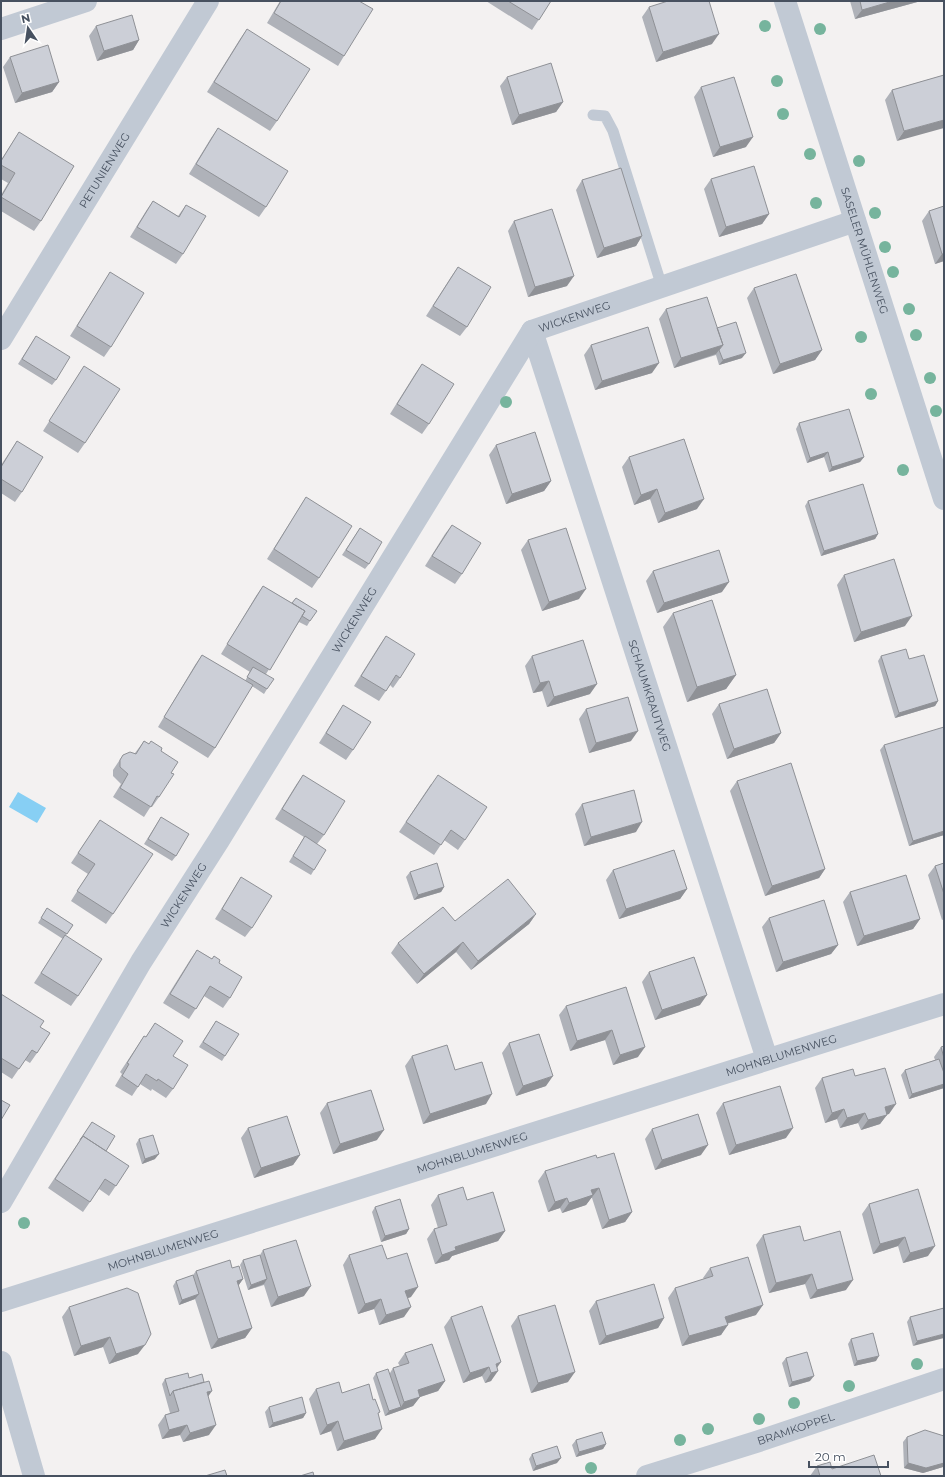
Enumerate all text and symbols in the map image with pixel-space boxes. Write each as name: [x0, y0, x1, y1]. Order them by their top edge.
north arrow: [8, 8, 48, 48]
text: N: [20, 10, 32, 26]
street label: PETUNIENWEG: [76, 130, 133, 211]
street label: SASELER MÜHLENWEG: [838, 185, 891, 316]
street label: WICKENWEG: [537, 298, 612, 335]
street label: WICKENWEG: [329, 584, 380, 656]
street label: SCHAUMKRAUTWEG: [625, 638, 674, 753]
street label: WICKENWEG: [158, 860, 210, 931]
street label: MOHNBLUMENWEG: [724, 1031, 838, 1079]
street label: MOHNBLUMENWEG: [415, 1129, 529, 1177]
street label: MOHNBLUMENWEG: [106, 1226, 220, 1274]
street label: BRAMKOPPEL: [755, 1409, 837, 1448]
scale bar: [809, 1443, 888, 1469]
text: 20 m: [815, 1449, 846, 1464]

